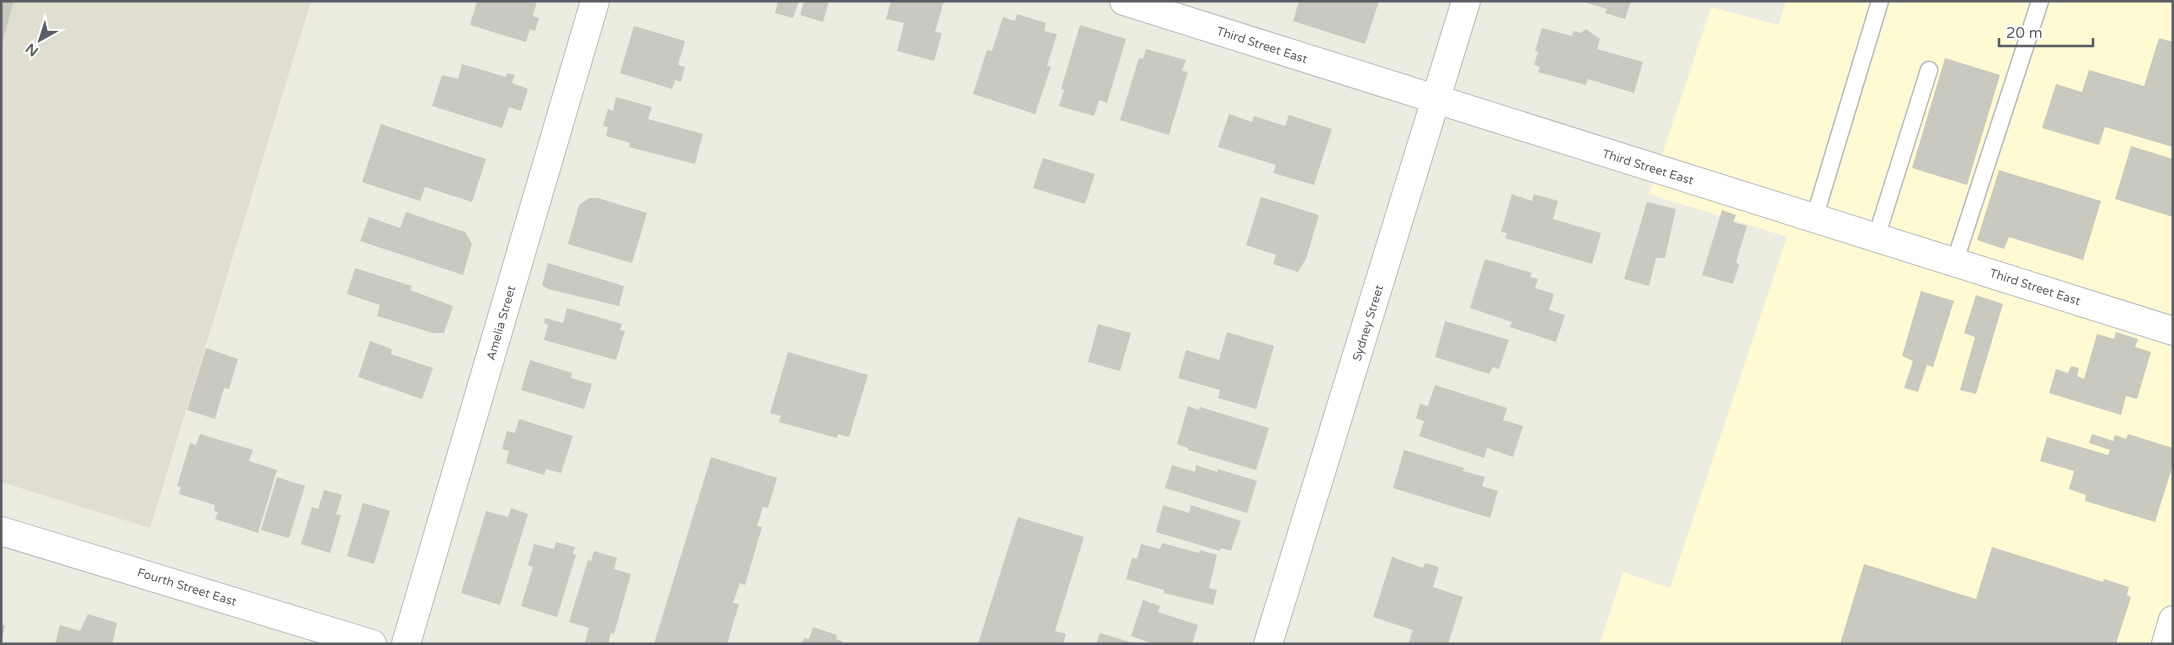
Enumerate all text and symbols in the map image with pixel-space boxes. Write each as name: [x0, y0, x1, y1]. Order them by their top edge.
north arrow: [15, 15, 65, 65]
scale bar: [1999, 15, 2093, 47]
street label: Third Street East: [1215, 24, 1310, 66]
text: 20 m: [2006, 24, 2043, 42]
text: N: [22, 40, 42, 60]
street label: Third Street East: [1601, 146, 1696, 188]
street label: Third Street East: [1988, 266, 2083, 308]
street label: Sydney Street: [1350, 283, 1386, 363]
street label: Amelia Street: [484, 284, 518, 362]
street label: Fourth Street East: [136, 565, 239, 609]

